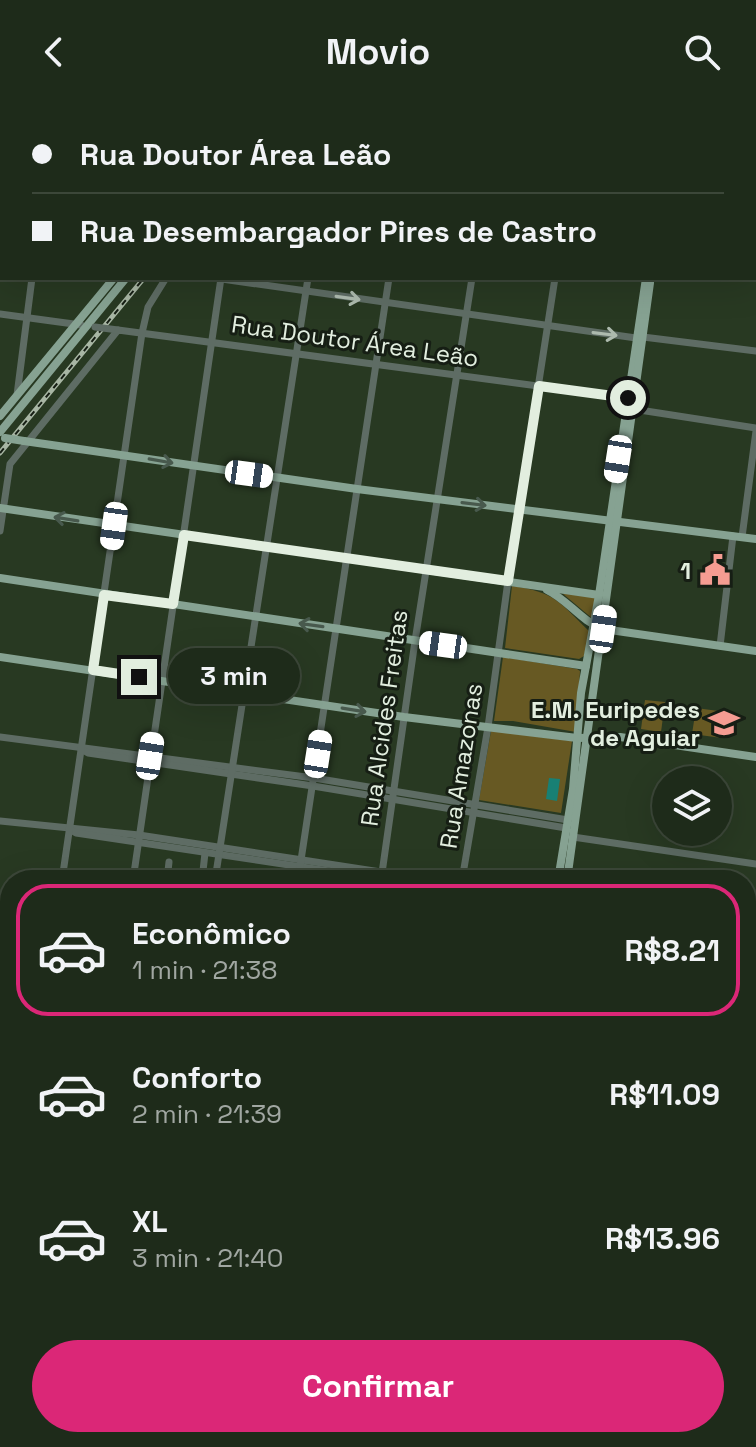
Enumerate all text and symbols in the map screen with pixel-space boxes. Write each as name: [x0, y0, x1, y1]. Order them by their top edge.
text: Movio: [326, 29, 430, 75]
icon: back: [32, 30, 76, 74]
icon: search: [680, 30, 724, 74]
text: Rua Doutor Área Leão: [80, 135, 391, 174]
text: Rua Desembargador Pires de Castro: [80, 212, 597, 251]
one-way arrow: [335, 291, 360, 306]
street label: Rua Doutor Área Leão: [230, 308, 480, 374]
one-way arrow: [592, 326, 618, 341]
route start: [610, 380, 646, 416]
car: [602, 433, 634, 485]
one-way arrow: [147, 454, 173, 469]
car: [224, 459, 274, 489]
one-way arrow: [461, 497, 486, 512]
car: [99, 501, 129, 551]
one-way arrow: [54, 510, 79, 525]
public building icon: 1: [698, 553, 732, 587]
place label: 1: [680, 555, 691, 586]
car: [588, 604, 618, 654]
street label: Rua Alcides Freitas: [353, 608, 415, 828]
one-way arrow: [299, 617, 325, 632]
car: [418, 630, 468, 660]
callout: 3 min: [167, 649, 299, 705]
route end: [121, 659, 157, 695]
text: 3 min: [200, 659, 268, 693]
street label: Rua Amazonas: [433, 681, 489, 851]
place label: E.M. Euripedes de Aguiar: [531, 694, 700, 753]
one-way arrow: [341, 703, 366, 718]
school or university icon: E.M. Euripedes de Aguiar: [707, 706, 741, 740]
car: [302, 728, 334, 780]
car: [134, 730, 166, 782]
map controls: [652, 766, 732, 846]
button: layers: [652, 766, 732, 846]
icon: car: [36, 914, 108, 986]
text: Econômico: [132, 914, 291, 953]
text: R$8.21: [625, 931, 720, 970]
text: 1 min · 21:38: [132, 953, 277, 987]
icon: car: [36, 1058, 108, 1130]
text: Conforto: [132, 1058, 262, 1097]
text: R$11.09: [609, 1075, 720, 1114]
text: 2 min · 21:39: [132, 1097, 282, 1131]
icon: car: [36, 1202, 108, 1274]
text: XL: [132, 1202, 168, 1241]
text: R$13.96: [605, 1219, 720, 1258]
text: 3 min · 21:40: [132, 1241, 283, 1275]
button: Confirmar: [32, 1340, 724, 1432]

